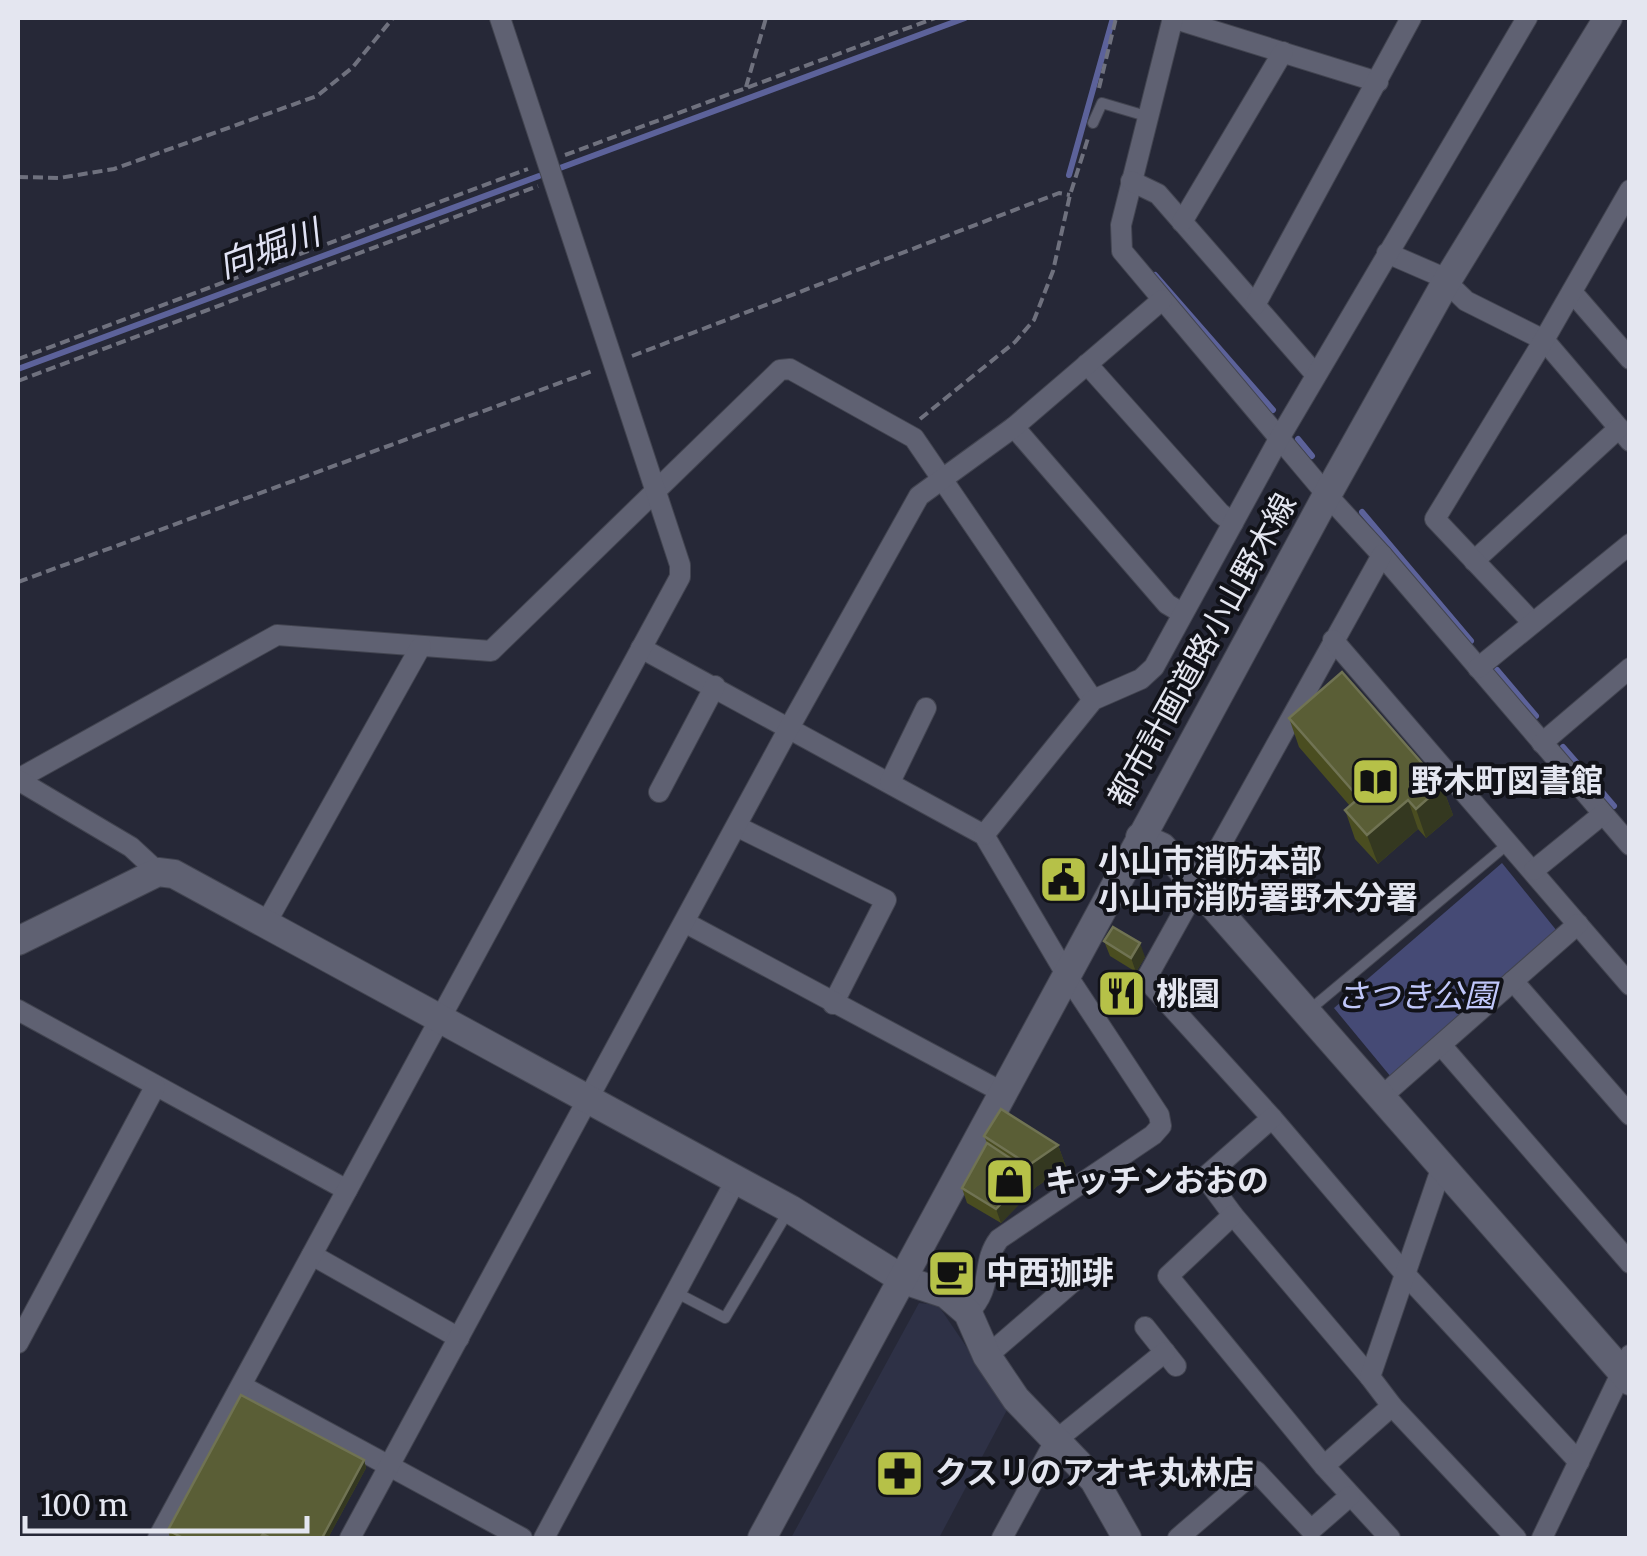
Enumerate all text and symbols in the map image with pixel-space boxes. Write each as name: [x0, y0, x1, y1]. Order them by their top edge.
water label: 向堀川: [212, 209, 330, 288]
street label: 都市計画道路小山野木線: [1099, 486, 1305, 814]
library icon: 野木町図書館: [1350, 755, 1402, 807]
place label: 野木町図書館: [1411, 761, 1603, 801]
place label: 小山市消防本部 小山市消防署野木分署: [1098, 841, 1418, 918]
public building icon: 小山市消防本部 小山市消防署野木分署: [1037, 853, 1089, 905]
restaurant icon: 桃園: [1095, 968, 1147, 1020]
place label: 桃園: [1156, 974, 1220, 1014]
park label: さつき公園: [1336, 976, 1500, 1016]
shop icon: キッチンおおの: [984, 1155, 1036, 1207]
place label: キッチンおおの: [1045, 1161, 1269, 1201]
cafe icon: 中西珈琲: [925, 1247, 977, 1299]
place label: 中西珈琲: [986, 1253, 1114, 1293]
pharmacy icon: クスリのアオキ丸林店: [874, 1447, 926, 1499]
place label: クスリのアオキ丸林店: [935, 1453, 1254, 1493]
scale bar: [25, 1471, 308, 1533]
text: 100 m: [40, 1486, 128, 1524]

